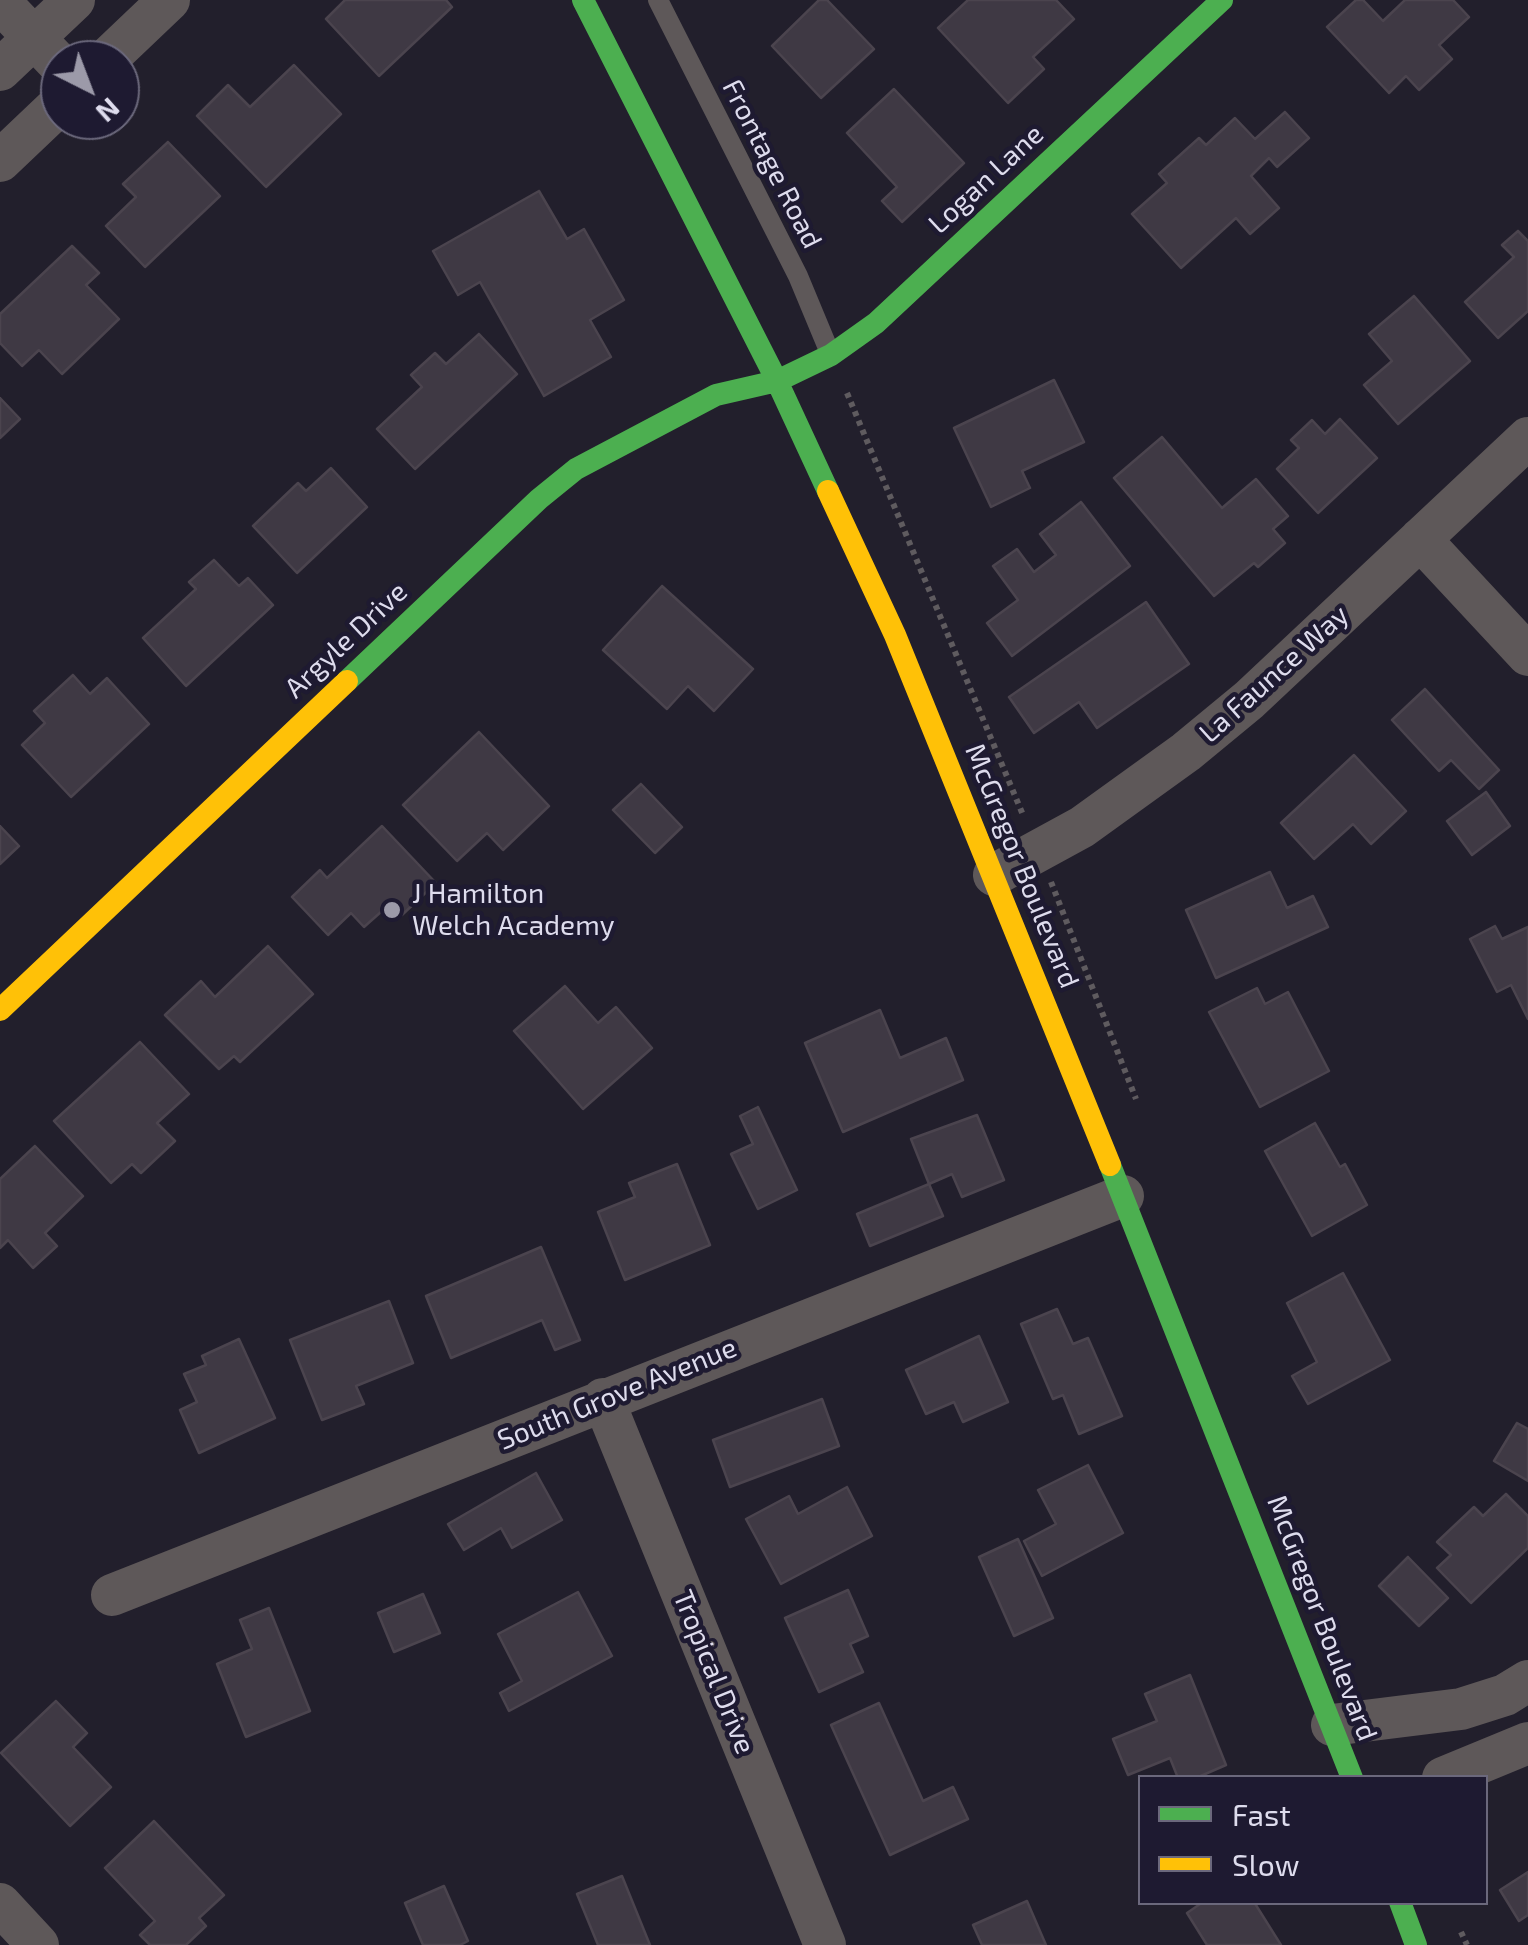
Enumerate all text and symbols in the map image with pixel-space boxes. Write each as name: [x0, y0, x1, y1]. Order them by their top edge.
north arrow: [40, 40, 140, 140]
street label: Frontage Road: [715, 74, 829, 254]
text: N: [90, 91, 128, 130]
street label: Logan Lane: [922, 117, 1050, 241]
street label: Argyle Drive: [278, 575, 414, 705]
street label: La Faunce Way: [1192, 598, 1356, 750]
street label: McGregor Boulevard: [958, 739, 1086, 993]
place label: J Hamilton Welch Academy: [412, 877, 614, 943]
marker: J Hamilton Welch Academy: [381, 899, 403, 921]
street label: South Grove Avenue: [493, 1331, 741, 1457]
street label: McGregor Boulevard: [1260, 1491, 1384, 1745]
street label: Tropical Drive: [666, 1585, 762, 1759]
legend: [1138, 1775, 1488, 1905]
text: Fast: [1232, 1796, 1291, 1832]
text: Slow: [1232, 1846, 1299, 1882]

